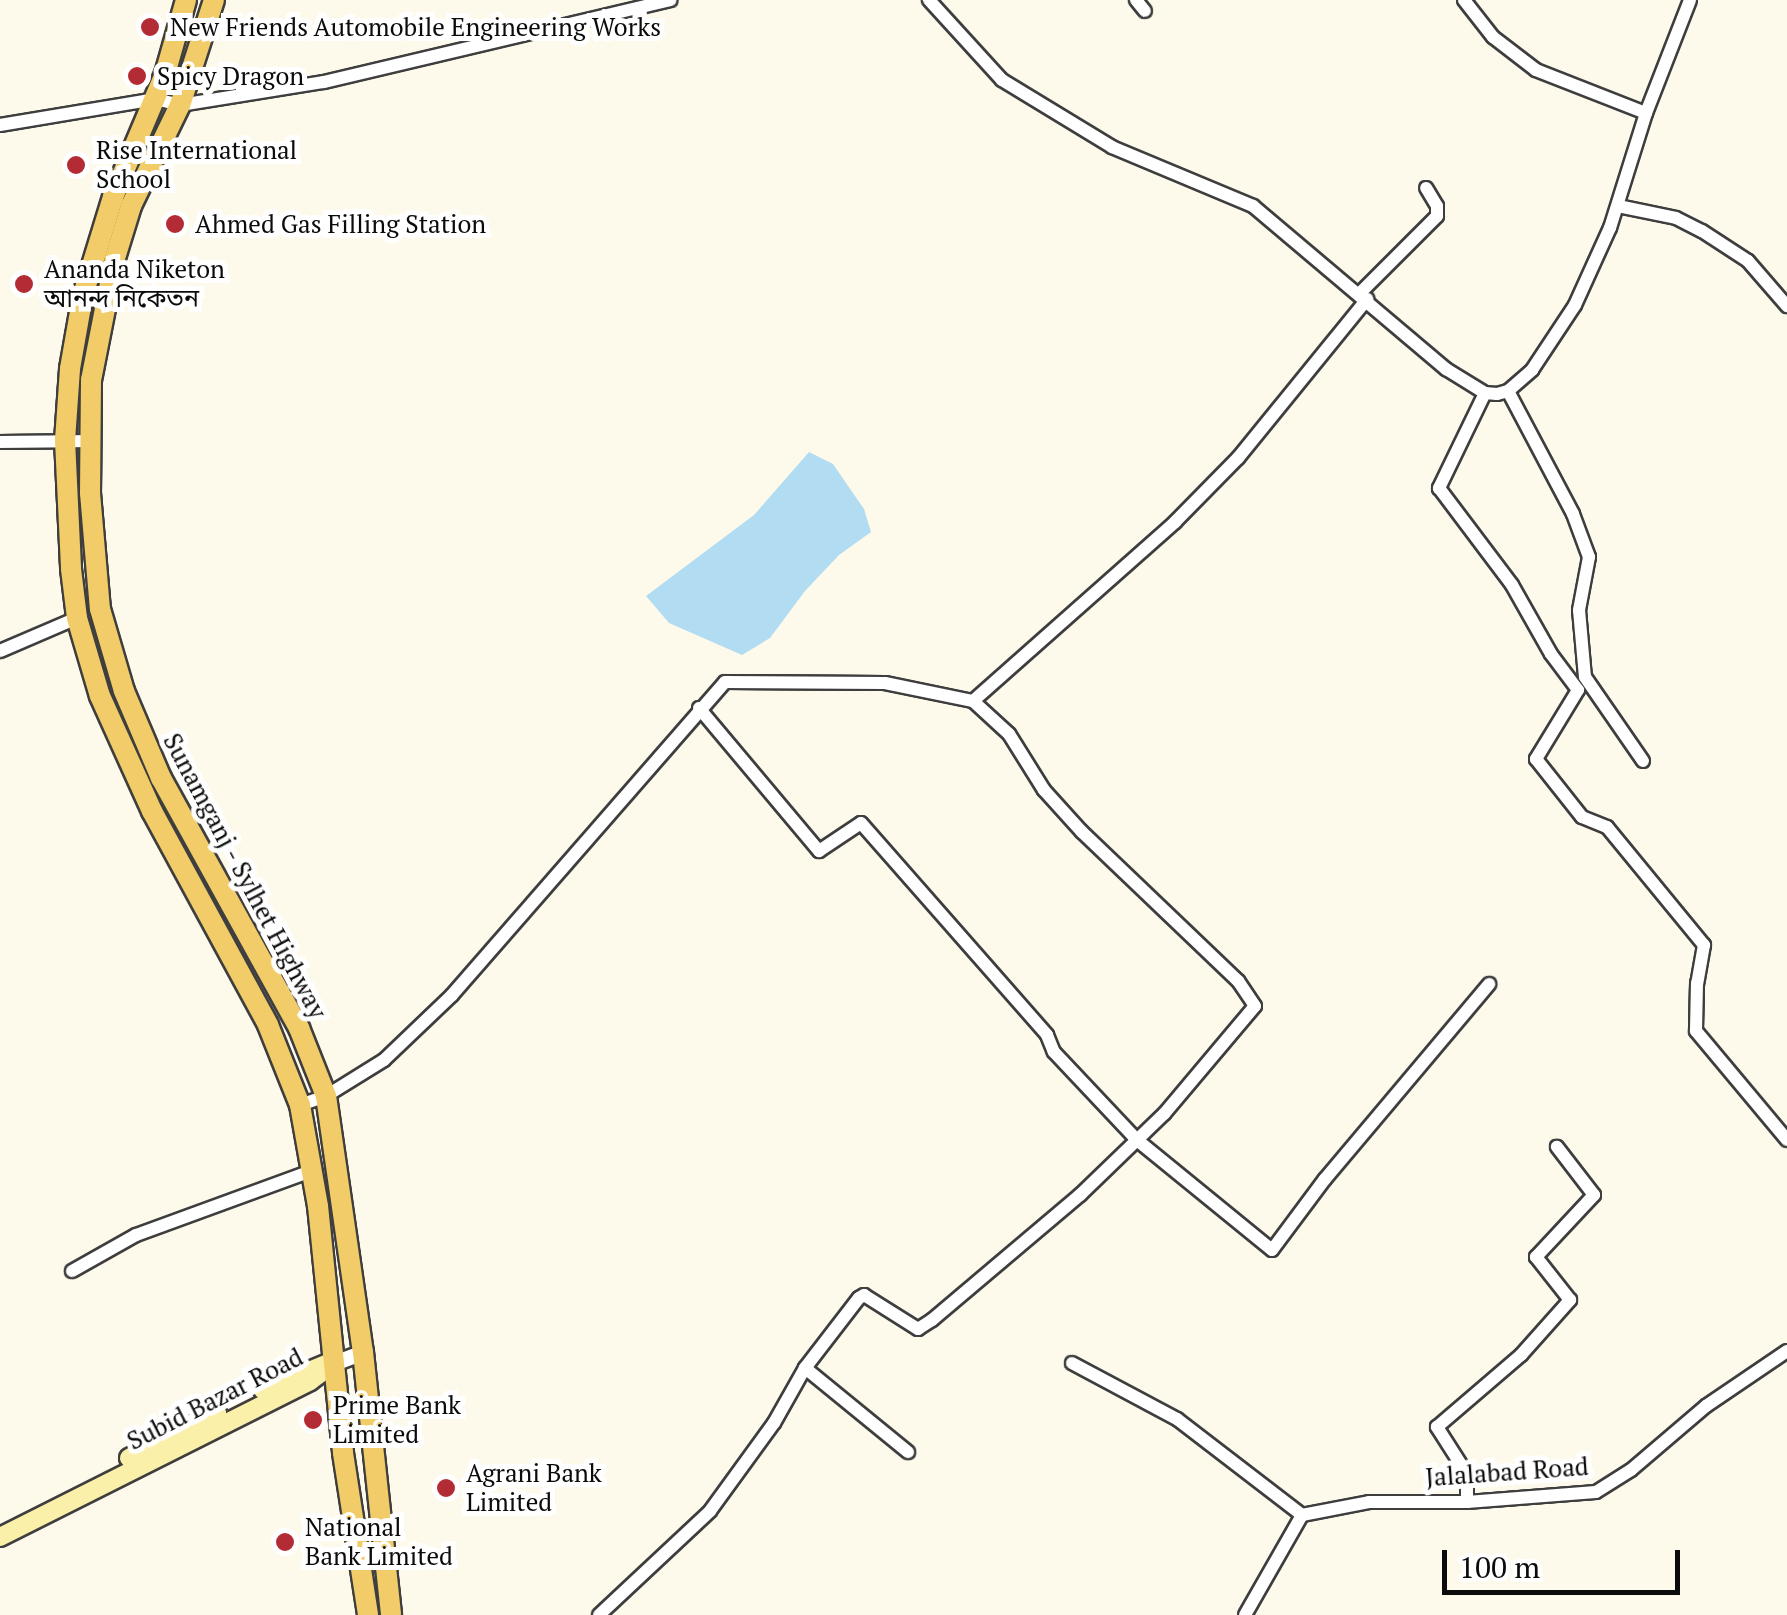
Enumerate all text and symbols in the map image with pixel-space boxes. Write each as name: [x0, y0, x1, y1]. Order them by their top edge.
place label: New Friends Automobile Engineering Works: [170, 12, 661, 42]
marker: New Friends Automobile Engineering Works: [139, 16, 161, 38]
place label: Spicy Dragon: [157, 61, 304, 91]
marker: Spicy Dragon: [126, 65, 148, 87]
place label: Rise International School: [96, 136, 297, 195]
marker: Rise International School: [65, 154, 87, 176]
place label: Ahmed Gas Filling Station: [195, 209, 486, 239]
marker: Ahmed Gas Filling Station: [164, 213, 186, 235]
place label: Ananda Niketon আনন্দ নিকেতন: [44, 255, 225, 314]
marker: Ananda Niketon আনন্দ নিকেতন: [13, 273, 35, 295]
street label: Sunamganj - Sylhet Highway: [157, 727, 333, 1025]
street label: Subid Bazar Road: [122, 1342, 308, 1456]
place label: Prime Bank Limited: [333, 1391, 461, 1450]
marker: Prime Bank Limited: [302, 1409, 324, 1431]
street label: Jalalabad Road: [1424, 1451, 1590, 1493]
place label: Agrani Bank Limited: [466, 1459, 602, 1518]
marker: Agrani Bank Limited: [435, 1477, 457, 1499]
place label: National Bank Limited: [305, 1513, 453, 1572]
scale bar: [1447, 1530, 1684, 1592]
marker: National Bank Limited: [274, 1531, 296, 1553]
text: 100 m: [1459, 1547, 1540, 1587]

